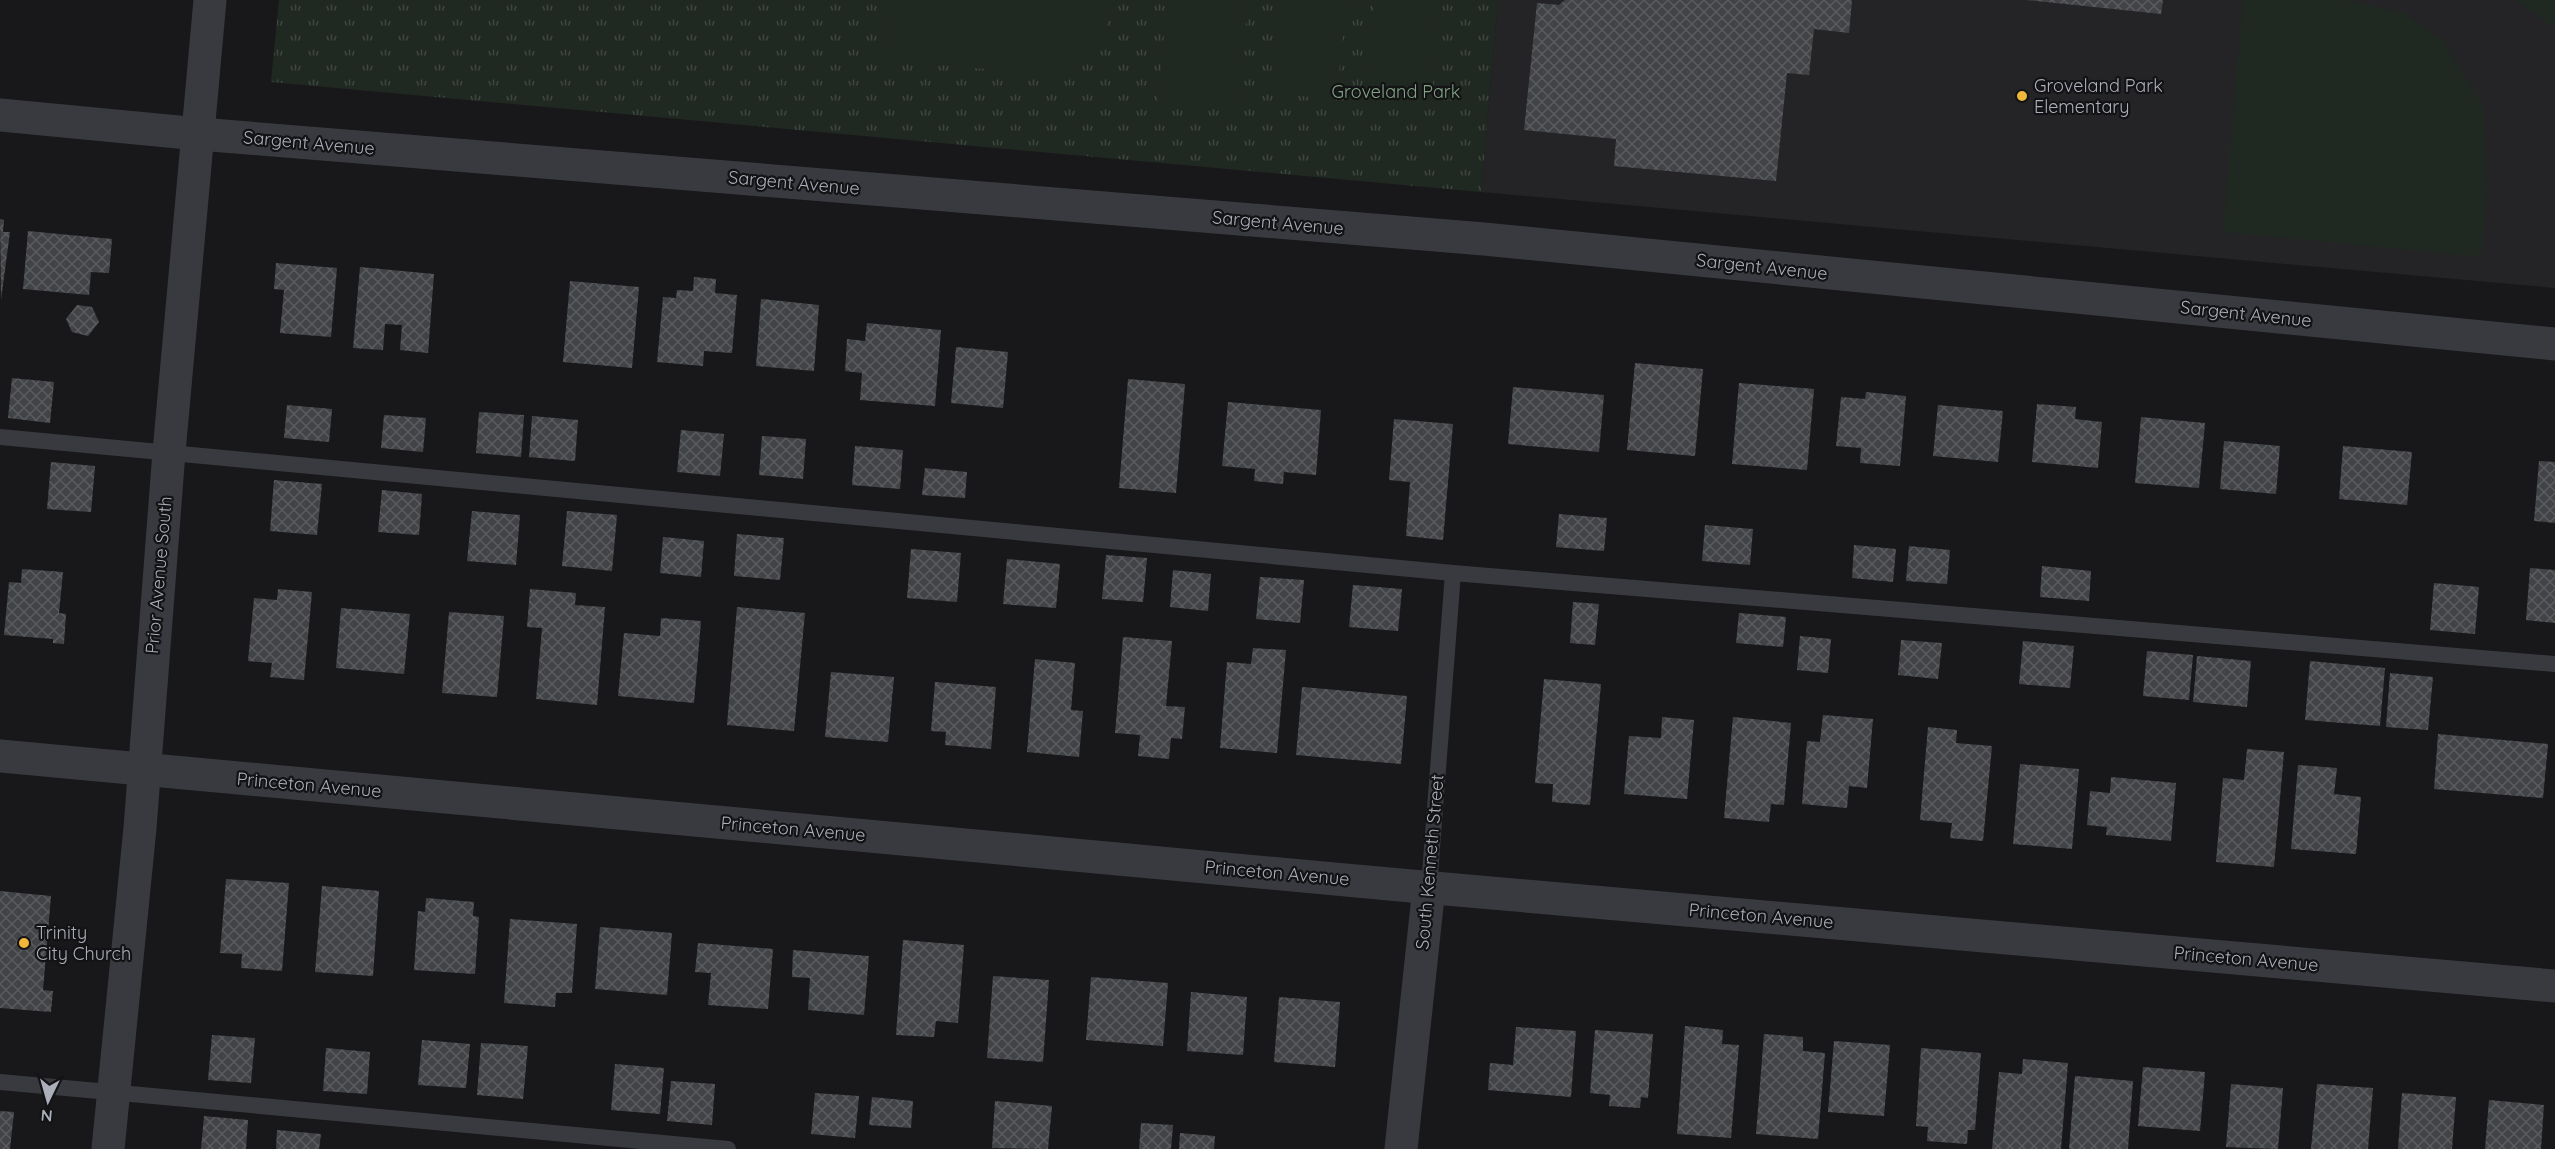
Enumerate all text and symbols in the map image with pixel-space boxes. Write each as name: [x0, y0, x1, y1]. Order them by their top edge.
place label: Groveland Park Elementary: [2034, 74, 2163, 118]
park label: Groveland Park: [1332, 80, 1460, 103]
marker: Groveland Park Elementary: [2015, 89, 2029, 103]
street label: Sargent Avenue: [242, 125, 376, 160]
street label: Sargent Avenue: [727, 165, 861, 200]
street label: Sargent Avenue: [1211, 205, 1345, 240]
street label: Sargent Avenue: [1695, 248, 1829, 285]
street label: Sargent Avenue: [2179, 295, 2313, 332]
street label: Prior Avenue South: [140, 495, 177, 655]
street label: Princeton Avenue: [236, 767, 382, 802]
street label: South Kenneth Street: [1410, 773, 1449, 951]
street label: Princeton Avenue: [720, 811, 866, 846]
street label: Princeton Avenue: [1204, 855, 1350, 890]
street label: Princeton Avenue: [1688, 898, 1834, 933]
place label: Trinity City Church: [36, 921, 131, 965]
marker: Trinity City Church: [17, 936, 31, 950]
street label: Princeton Avenue: [2173, 941, 2319, 976]
north arrow: [18, 1071, 78, 1131]
text: N: [40, 1105, 53, 1126]

